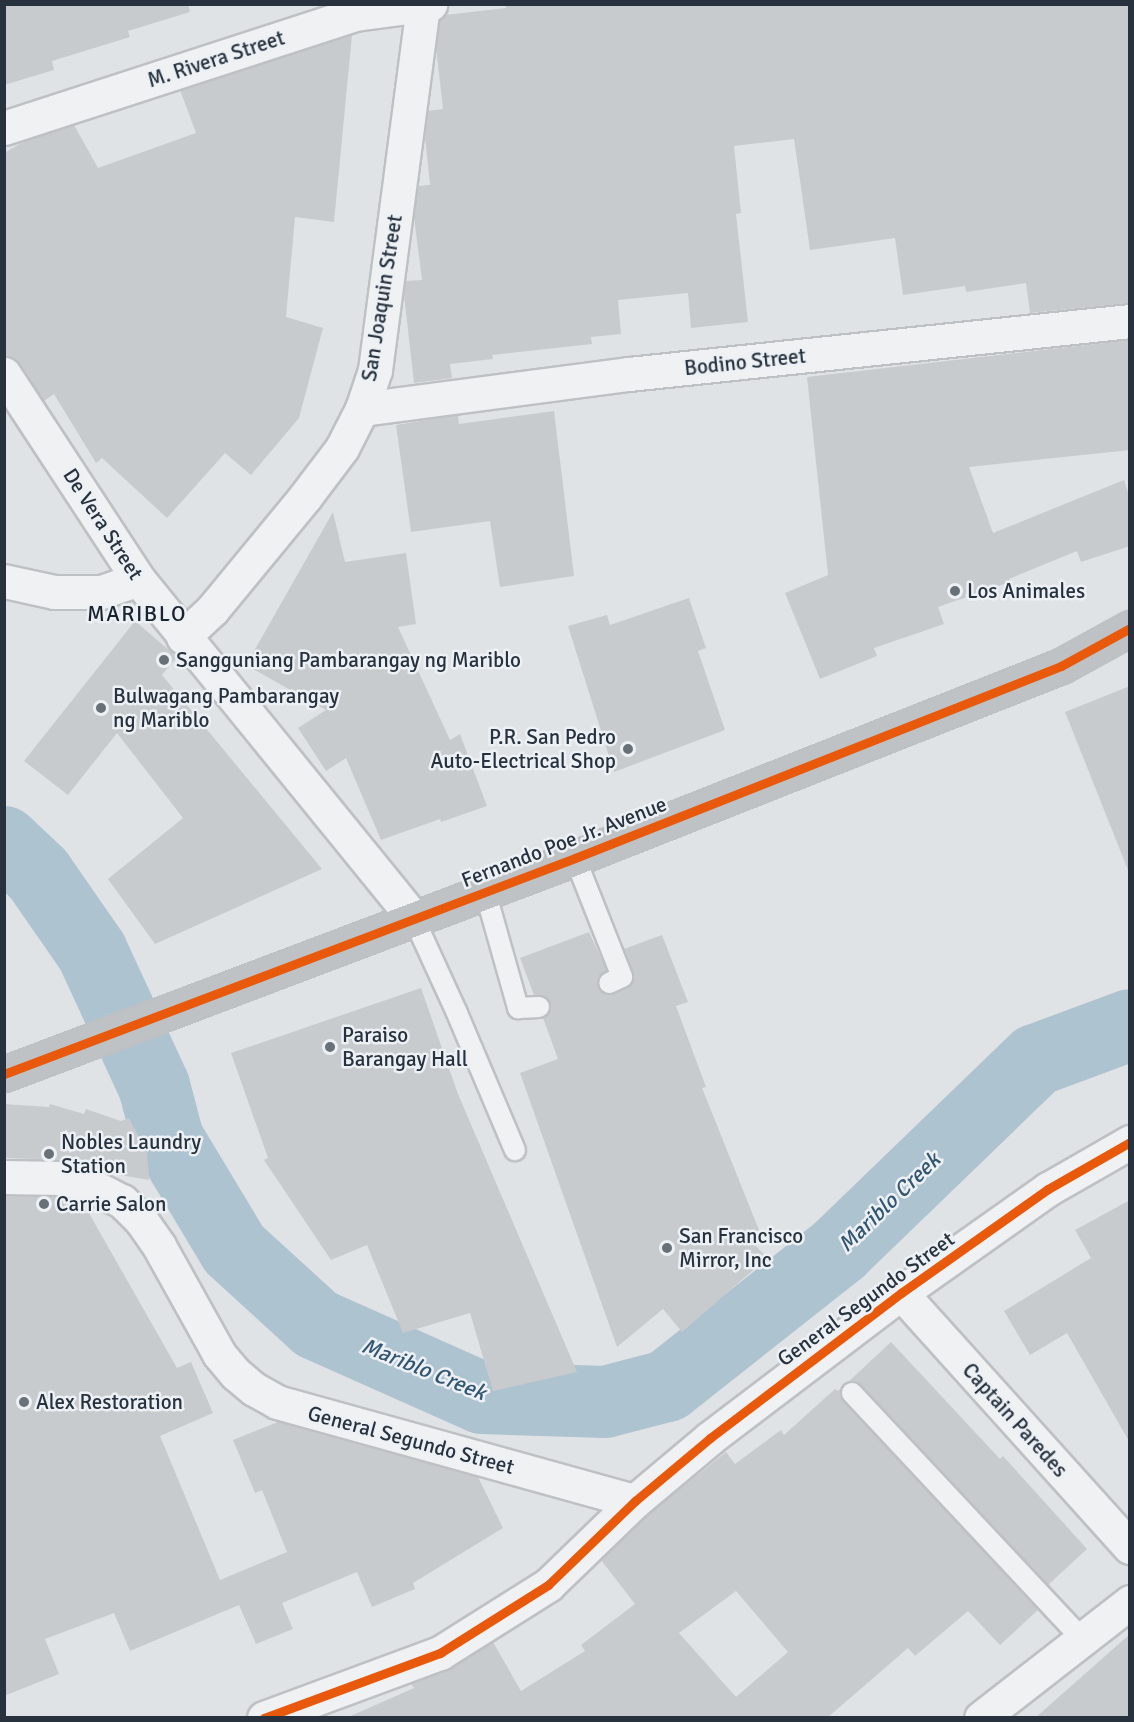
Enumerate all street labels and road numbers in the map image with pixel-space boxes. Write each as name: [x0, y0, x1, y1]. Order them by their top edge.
street label: M. Rivera Street: [144, 25, 288, 93]
street label: San Joaquin Street: [356, 213, 408, 383]
street label: Bodino Street: [683, 343, 807, 381]
street label: De Vera Street: [58, 464, 148, 584]
street label: Fernando Poe Jr. Avenue: [458, 791, 670, 893]
street label: General Segundo Street: [773, 1226, 959, 1372]
street label: Captain Paredes: [957, 1358, 1073, 1482]
street label: General Segundo Street: [305, 1400, 517, 1480]

